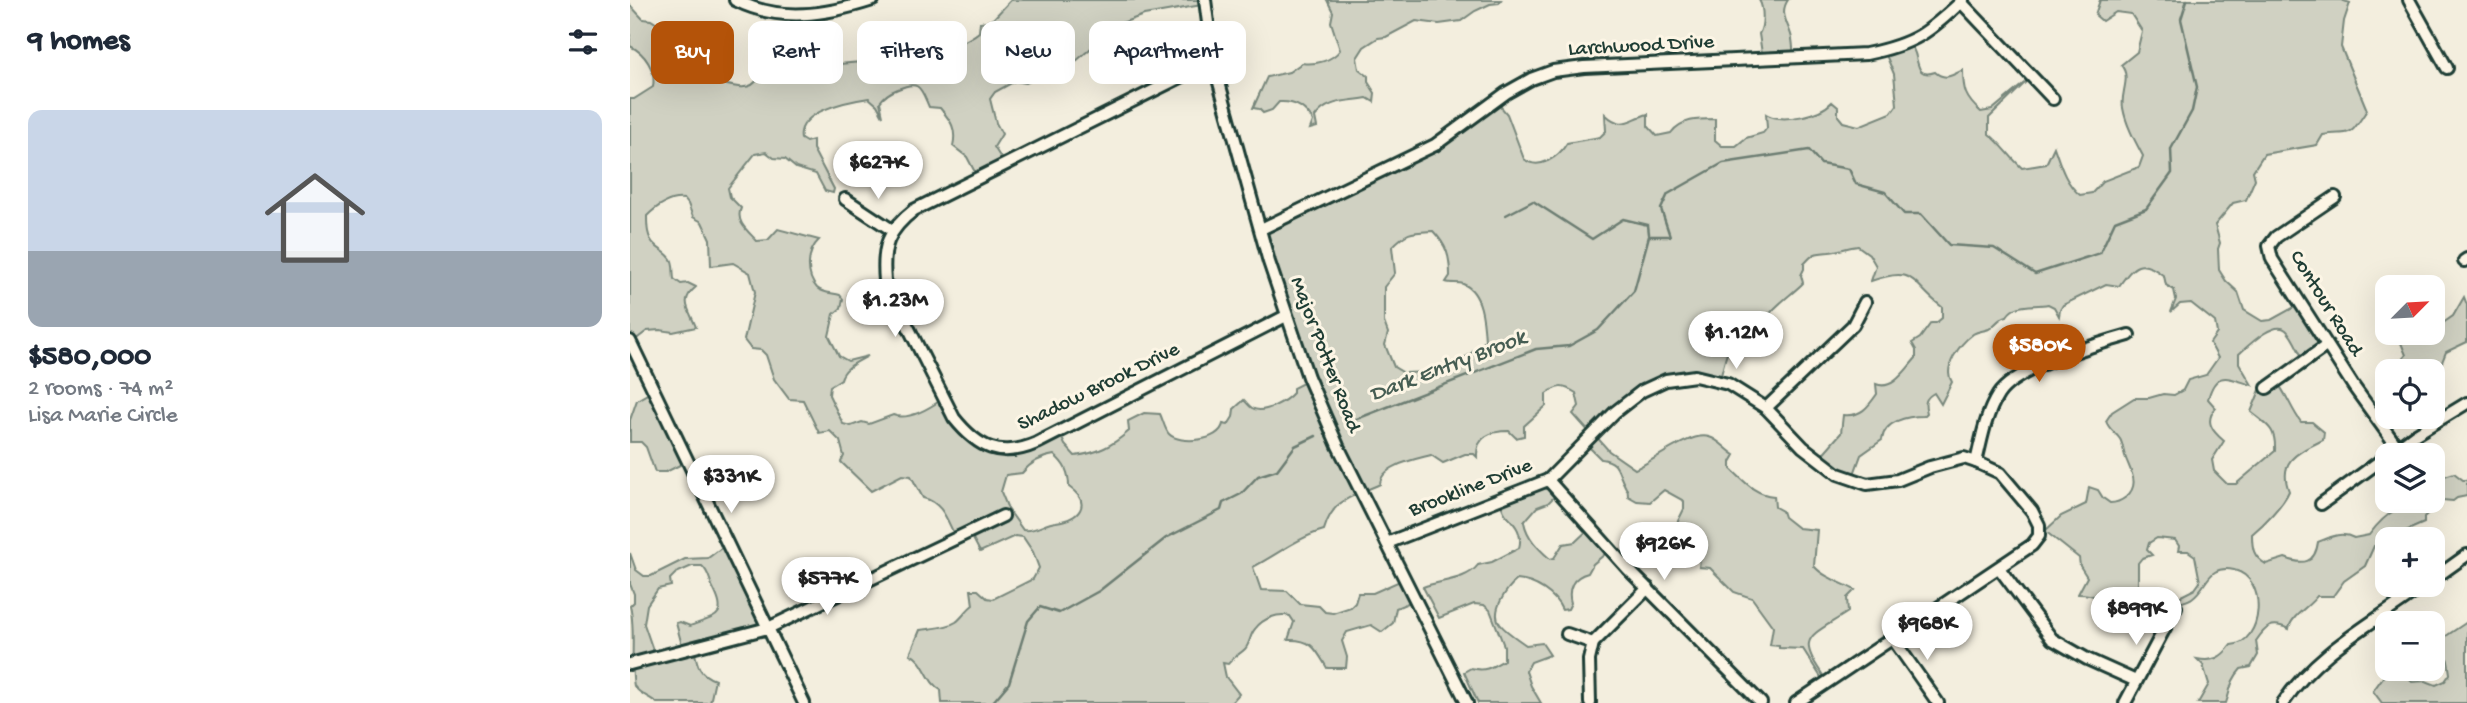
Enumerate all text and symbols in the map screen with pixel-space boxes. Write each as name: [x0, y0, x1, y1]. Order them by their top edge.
chip: Buy: [651, 21, 734, 84]
chip: Rent: [748, 21, 843, 84]
chip: Filters: [857, 21, 967, 84]
chip: New: [981, 21, 1075, 84]
chip: Apartment: [1089, 21, 1246, 84]
icon: filters: [564, 23, 602, 61]
text: 9 homes: [28, 25, 130, 60]
street label: Larchwood Drive: [1567, 31, 1716, 63]
pin: $627K: [829, 142, 927, 201]
text: $627K: [849, 150, 907, 177]
icon: home: [252, 155, 378, 281]
street label: Contour Road: [2283, 247, 2368, 363]
street label: Major Potter Road: [1283, 274, 1366, 438]
north arrow: [2375, 275, 2445, 345]
map controls: [2375, 275, 2445, 681]
pin: $1.23M: [838, 280, 952, 339]
text: $1.23M: [862, 288, 928, 315]
pin: $1.12M: [1679, 312, 1793, 371]
text: $1.12M: [1704, 320, 1768, 347]
water label: Dark Entry Brook: [1366, 324, 1533, 409]
pin: $580K: [1990, 324, 2088, 384]
text: $580K: [2009, 333, 2069, 360]
street label: Shadow Brook Drive: [1014, 337, 1185, 438]
text: $580,000: [28, 341, 151, 376]
button: locate: [2375, 359, 2445, 429]
text: 2 rooms · 74 m²: [28, 376, 173, 403]
text: Lisa Marie Circle: [28, 403, 178, 430]
button: layers: [2375, 443, 2445, 513]
street label: Brookline Drive: [1405, 454, 1537, 524]
pin: $331K: [682, 456, 780, 515]
text: $331K: [703, 464, 759, 491]
pin: $926K: [1615, 522, 1713, 582]
button: +: [2375, 527, 2445, 597]
text: $926K: [1635, 531, 1693, 558]
pin: $577K: [778, 558, 876, 617]
text: $577K: [797, 566, 857, 593]
pin: $899K: [2087, 588, 2185, 647]
text: $899K: [2107, 596, 2165, 623]
pin: $968K: [1878, 602, 1976, 662]
text: $968K: [1898, 611, 1956, 638]
button: −: [2375, 611, 2445, 681]

